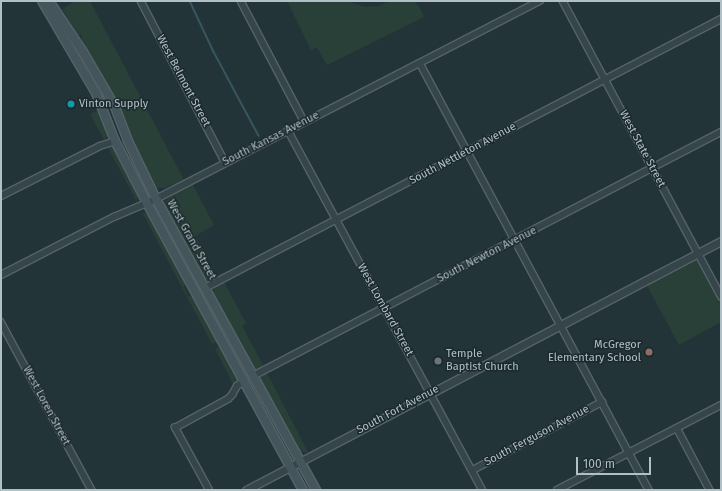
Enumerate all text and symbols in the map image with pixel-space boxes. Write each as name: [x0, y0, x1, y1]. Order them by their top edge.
street label: West Belmont Street: [153, 33, 213, 129]
place label: Vinton Supply: [79, 97, 148, 111]
marker: Vinton Supply: [66, 99, 76, 109]
street label: West State Street: [616, 108, 668, 190]
street label: South Kansas Avenue: [221, 109, 321, 169]
street label: South Nettleton Avenue: [407, 120, 519, 188]
street label: West Grand Street: [164, 198, 218, 282]
street label: South Newton Avenue: [435, 224, 539, 286]
street label: West Lombard Street: [354, 261, 416, 359]
place label: McGregor Elementary School: [548, 339, 641, 365]
marker: McGregor Elementary School: [644, 347, 654, 357]
place label: Temple Baptist Church: [446, 348, 519, 374]
marker: Temple Baptist Church: [433, 356, 443, 366]
street label: West Loren Street: [20, 364, 72, 448]
street label: South Fort Avenue: [355, 383, 441, 437]
street label: South Ferguson Avenue: [482, 403, 592, 469]
scale bar: [578, 449, 653, 475]
text: 100 m: [583, 457, 615, 471]

